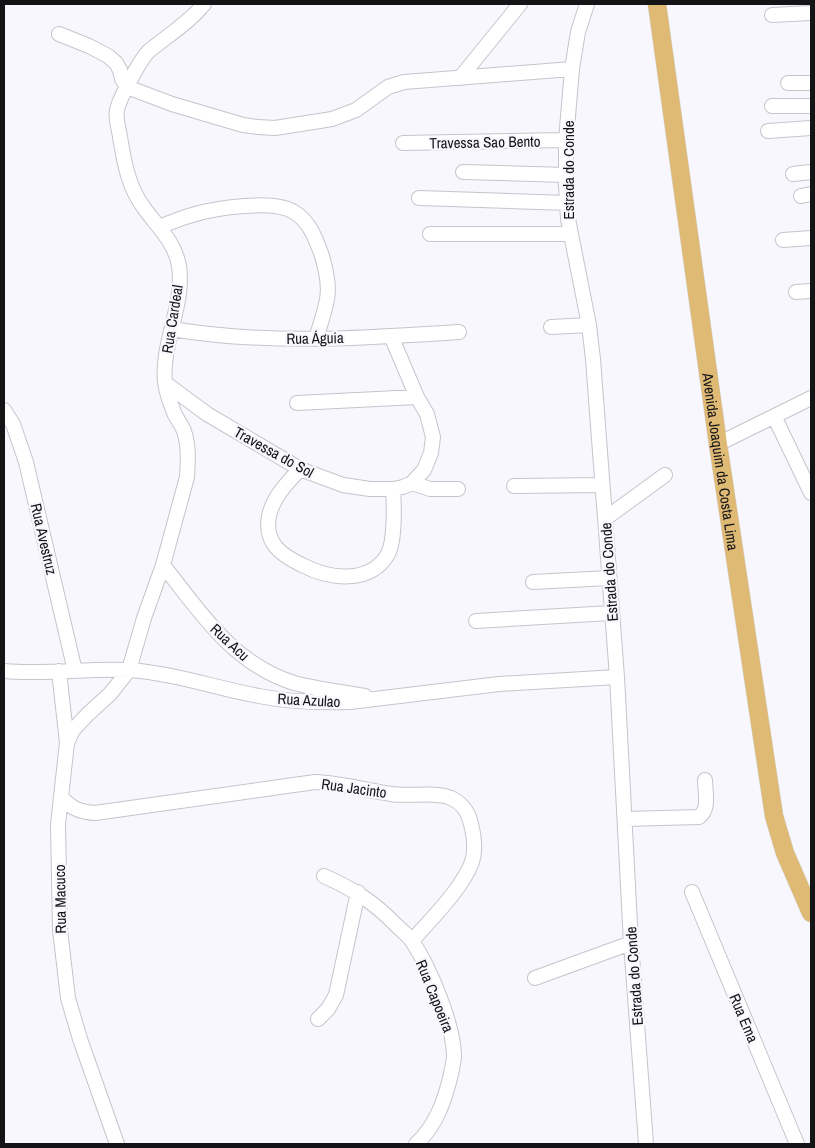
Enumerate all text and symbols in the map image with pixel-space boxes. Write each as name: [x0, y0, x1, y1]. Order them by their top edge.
street label: Estrada do Conde: [558, 120, 579, 220]
street label: Travessa Sao Bento: [429, 131, 541, 153]
street label: Rua Cardeal: [156, 283, 188, 355]
street label: Rua Águia: [286, 327, 344, 349]
street label: Avenida Joaquim da Costa Lima: [698, 371, 744, 552]
street label: Travessa do Sol: [230, 421, 318, 483]
street label: Rua Avestruz: [26, 501, 62, 577]
street label: Estrada do Conde: [595, 522, 623, 622]
street label: Rua Acu: [206, 618, 254, 666]
street label: Rua Azulao: [277, 688, 341, 712]
street label: Rua Jacinto: [320, 773, 388, 803]
street label: Rua Macuco: [49, 864, 71, 934]
street label: Estrada do Conde: [620, 926, 648, 1026]
street label: Rua Capoeira: [411, 957, 459, 1036]
street label: Rua Ema: [724, 990, 764, 1046]

